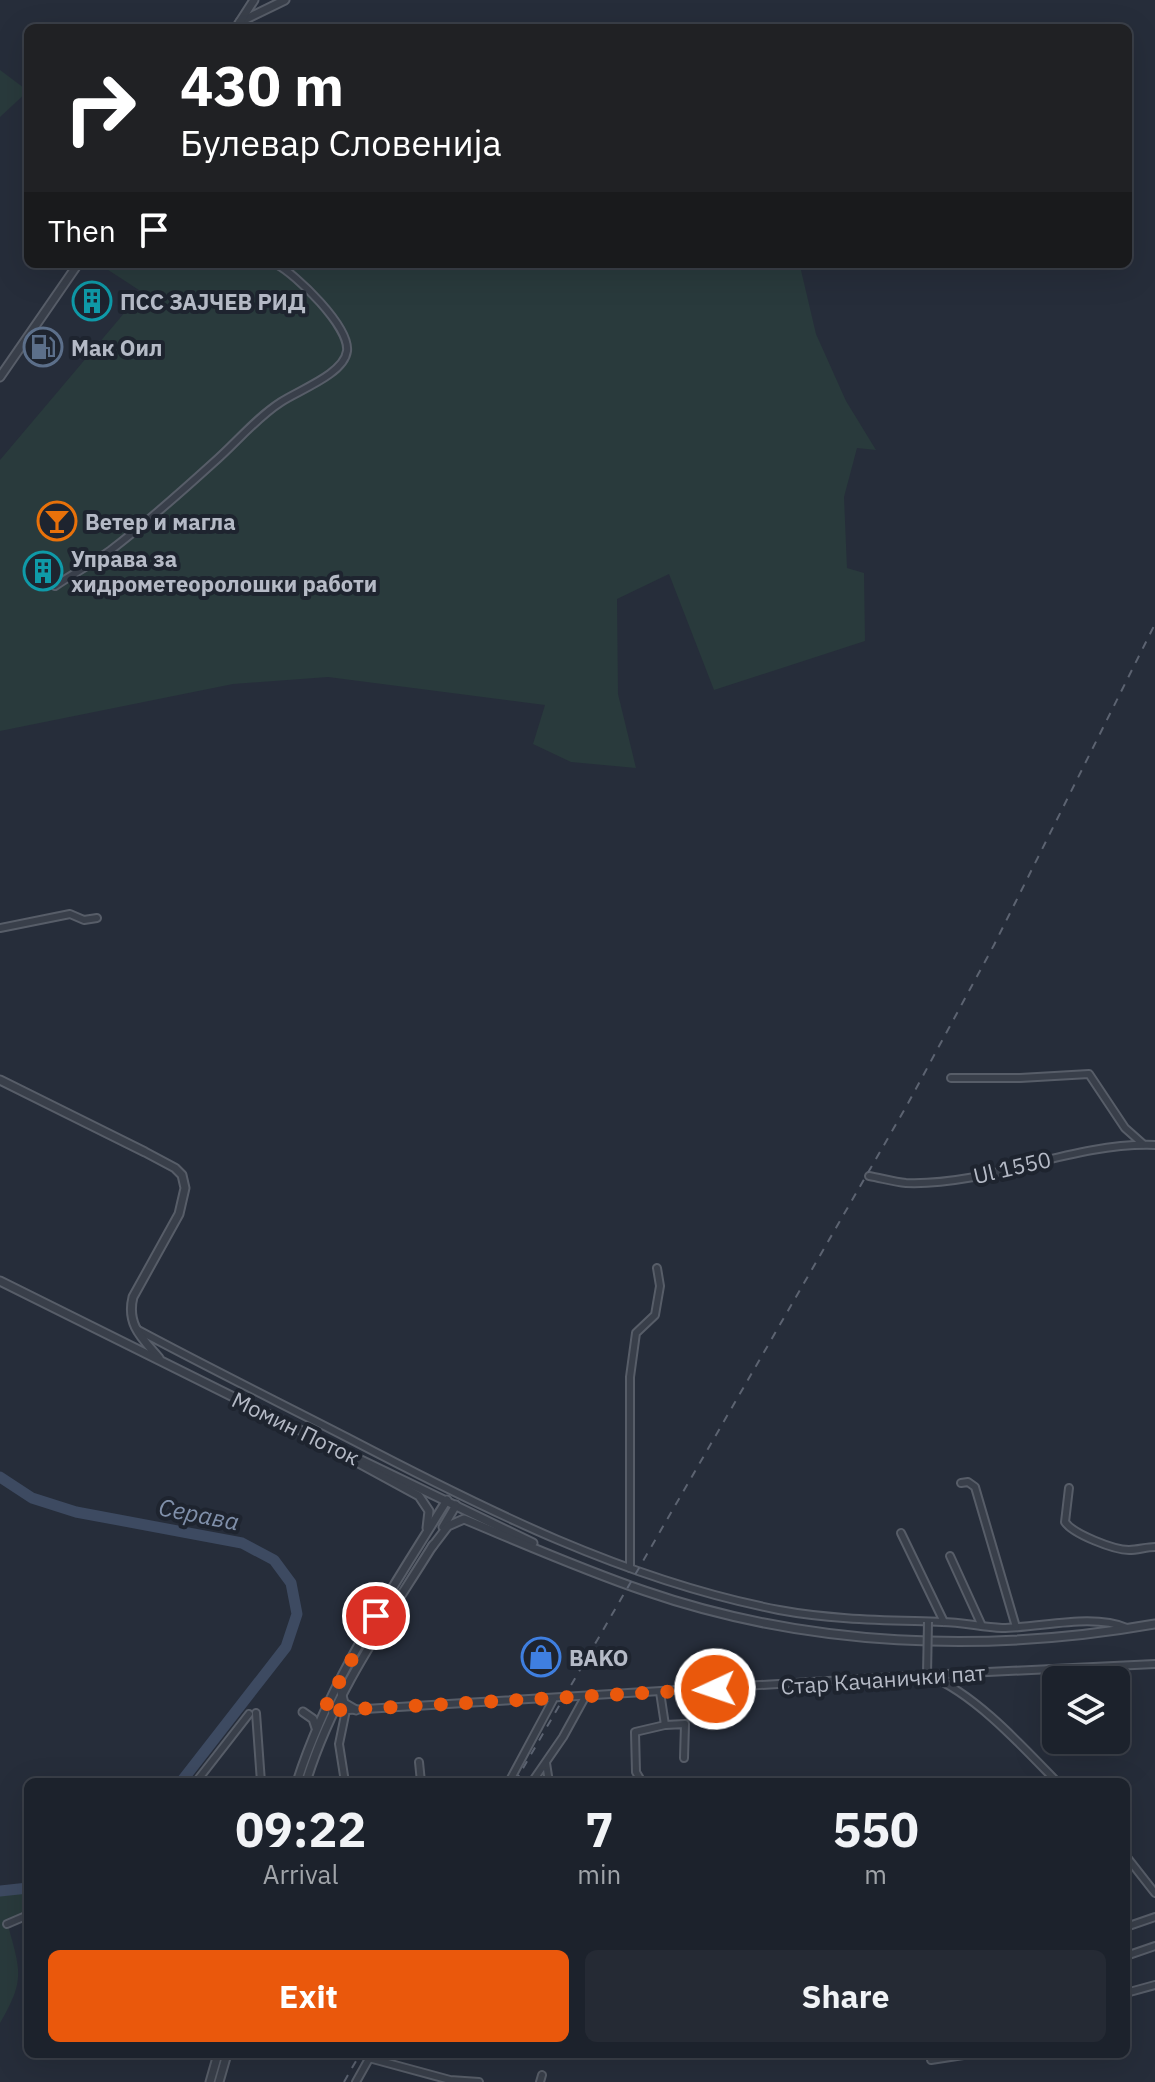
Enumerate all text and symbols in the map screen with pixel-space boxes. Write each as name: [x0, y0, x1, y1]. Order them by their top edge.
text: 430 m: [180, 49, 344, 121]
icon: right: [48, 56, 152, 160]
text: Булевар Словенија: [180, 119, 502, 166]
icon: arrive: [132, 208, 176, 252]
text: Then: [48, 211, 116, 250]
building icon: ПСС ЗАЈЧЕВ РИД: [71, 280, 113, 322]
place label: ПСС ЗАЈЧЕВ РИД: [120, 287, 306, 316]
fuel station icon: Мак Оил: [22, 326, 64, 368]
place label: Мак Оил: [71, 333, 162, 362]
bar icon: Ветер и магла: [36, 500, 78, 542]
place label: Ветер и магла: [85, 507, 236, 536]
place label: Управа за хидрометеоролошки работи: [71, 544, 377, 598]
building icon: Управа за хидрометеоролошки работи: [22, 550, 64, 592]
street label: Ul 1550: [970, 1144, 1054, 1190]
street label: Момин Поток: [227, 1385, 365, 1471]
water label: Серава: [156, 1491, 242, 1537]
pin: [342, 1582, 410, 1650]
icon: arrive: [354, 1594, 398, 1638]
shop icon: BAKO: [520, 1636, 562, 1678]
place label: BAKO: [569, 1643, 629, 1672]
position arrow: [673, 1647, 757, 1731]
street label: Стар Качанички пат: [780, 1657, 986, 1701]
map controls: [1042, 1666, 1130, 1754]
button: layers: [1042, 1666, 1130, 1754]
text: 09:22: [235, 1798, 366, 1860]
text: 7: [585, 1798, 614, 1860]
text: 550: [832, 1798, 919, 1860]
text: Arrival: [263, 1857, 339, 1891]
text: min: [577, 1857, 621, 1891]
text: m: [864, 1857, 887, 1891]
button: Exit: [48, 1950, 569, 2042]
button: Share: [585, 1950, 1106, 2042]

